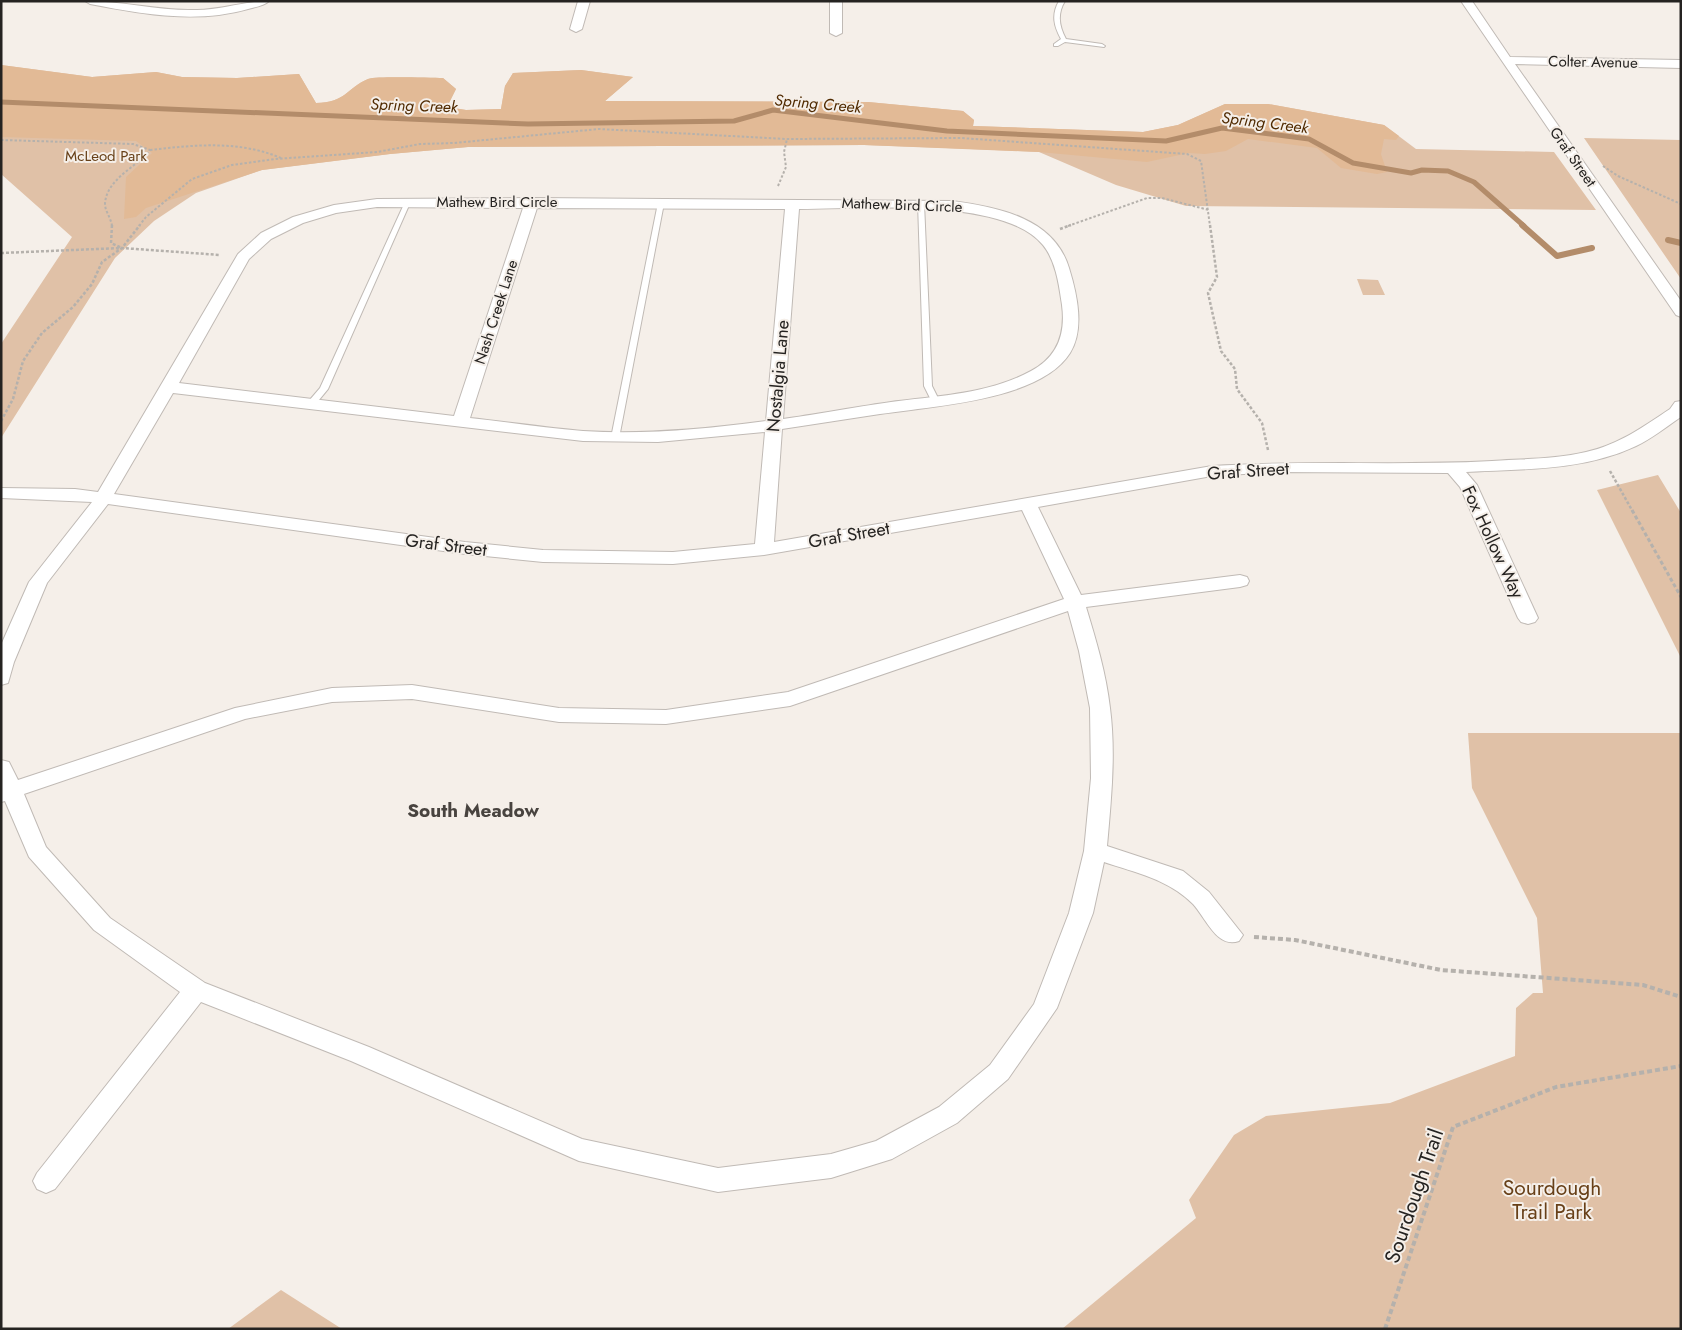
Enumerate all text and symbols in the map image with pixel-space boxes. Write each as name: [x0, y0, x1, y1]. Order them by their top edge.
street label: Colter Avenue: [1548, 50, 1638, 74]
water label: Spring Creek: [774, 88, 863, 119]
water label: Spring Creek: [370, 92, 459, 119]
water label: Spring Creek: [1220, 106, 1311, 139]
street label: Graf Street: [1544, 123, 1602, 192]
park label: McLeod Park: [65, 145, 147, 167]
street label: Mathew Bird Circle: [437, 191, 558, 213]
street label: Mathew Bird Circle: [841, 192, 963, 218]
street label: Nash Creek Lane: [469, 257, 523, 367]
street label: Nostalgia Lane: [760, 319, 796, 433]
street label: Graf Street: [1206, 455, 1291, 487]
street label: Fox Hollow Way: [1456, 481, 1531, 603]
street label: Graf Street: [806, 515, 892, 555]
street label: Graf Street: [404, 527, 489, 563]
district label: South Meadow: [407, 797, 539, 824]
street label: Sourdough Trail: [1377, 1125, 1451, 1267]
park label: Sourdough Trail Park: [1503, 1173, 1601, 1227]

